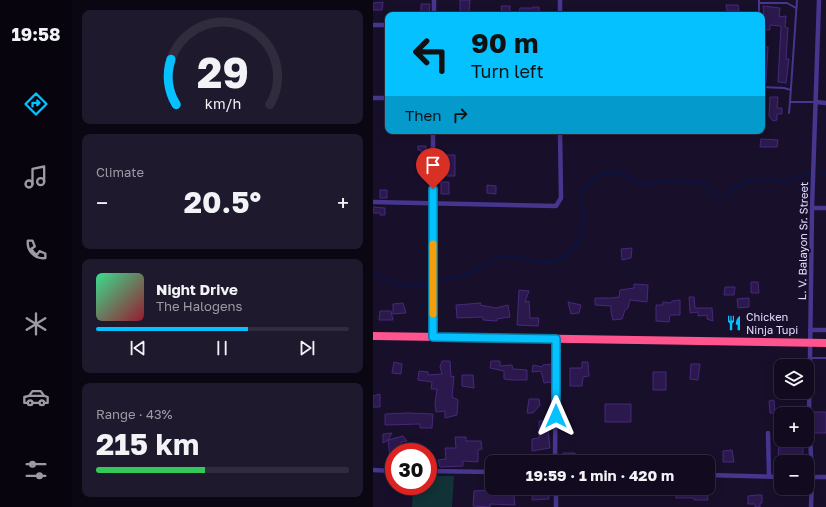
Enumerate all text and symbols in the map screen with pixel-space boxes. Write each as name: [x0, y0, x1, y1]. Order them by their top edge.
text: 19:58: [12, 23, 60, 45]
text: 90 m: [471, 26, 538, 59]
icon: left: [405, 28, 457, 80]
text: 29: [197, 47, 248, 97]
text: Turn left: [471, 60, 544, 82]
icon: directions: [22, 90, 50, 118]
text: km/h: [204, 95, 241, 112]
icon: right: [449, 104, 471, 126]
text: Then: [405, 106, 441, 124]
pin: [416, 148, 450, 189]
icon: arrive: [422, 154, 444, 176]
icon: music: [22, 163, 50, 191]
text: Climate: [96, 164, 144, 180]
street label: L. V. Balayon Sr. Street: [795, 182, 810, 300]
text: 20.5°: [184, 184, 261, 220]
text: −: [96, 189, 108, 216]
text: +: [337, 189, 349, 216]
icon: phone: [22, 236, 50, 264]
text: Night Drive: [156, 280, 238, 298]
text: The Halogens: [156, 298, 242, 314]
icon: climate: [22, 310, 50, 338]
place label: Chicken Ninja Tupi: [746, 310, 798, 336]
restaurant icon: Chicken Ninja Tupi: [725, 314, 743, 332]
icon: previous: [127, 337, 149, 359]
icon: pause: [211, 337, 233, 359]
icon: next: [296, 337, 318, 359]
map controls: [774, 359, 814, 495]
button: layers: [774, 359, 814, 399]
icon: car: [22, 383, 50, 411]
position arrow: [535, 395, 577, 437]
text: Range · 43%: [96, 406, 172, 422]
button: +: [774, 407, 814, 447]
text: 215 km: [96, 426, 199, 462]
speed limit sign: 30: [385, 443, 437, 495]
button: −: [774, 455, 814, 495]
icon: filters: [22, 456, 50, 484]
text: 19:59 · 1 min · 420 m: [526, 466, 674, 484]

